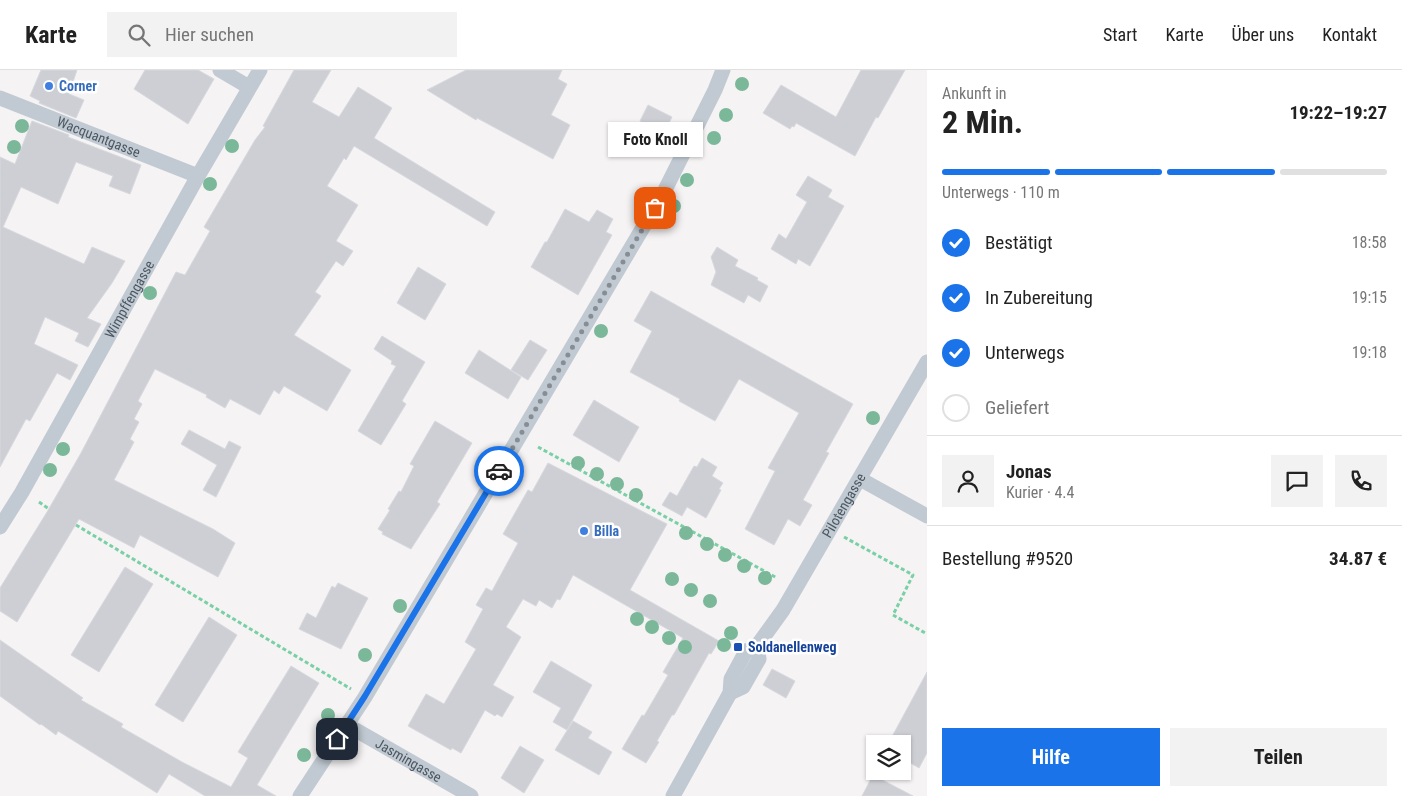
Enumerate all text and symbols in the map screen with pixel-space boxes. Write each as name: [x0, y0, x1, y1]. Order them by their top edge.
search box: [107, 12, 457, 57]
text: Karte: [25, 21, 77, 49]
icon: search: [125, 21, 153, 49]
text: Hier suchen: [165, 23, 254, 46]
text: Start: [1103, 24, 1137, 45]
text: Karte: [1165, 24, 1204, 45]
text: Über uns: [1232, 24, 1294, 45]
text: Kontakt: [1322, 24, 1377, 45]
place label: Corner: [59, 78, 97, 94]
marker: Corner: [43, 80, 55, 92]
text: Ankunft in: [942, 84, 1007, 103]
text: 19:22–19:27: [1289, 101, 1387, 124]
text: 2 Min.: [942, 103, 1023, 141]
street label: Wacquantgasse: [55, 113, 143, 161]
callout: Foto Knoll: [608, 123, 702, 158]
text: Foto Knoll: [623, 130, 688, 149]
text: Unterwegs · 110 m: [942, 183, 1060, 202]
pin: [634, 187, 676, 229]
icon: bag: [641, 194, 669, 222]
icon: check: [942, 229, 970, 257]
text: Bestätigt: [985, 231, 1053, 254]
text: 18:58: [1352, 233, 1387, 252]
street label: Wimpffengasse: [101, 257, 158, 341]
icon: check: [942, 284, 970, 312]
text: In Zubereitung: [985, 286, 1093, 309]
text: 19:15: [1352, 288, 1387, 307]
icon: check: [942, 339, 970, 367]
text: Unterwegs: [985, 341, 1065, 364]
text: 19:18: [1352, 343, 1387, 362]
text: Geliefert: [985, 396, 1049, 419]
courier: [474, 446, 524, 496]
button: person: [942, 455, 994, 507]
button: chat: [1271, 455, 1323, 507]
button: phone: [1335, 455, 1387, 507]
icon: car: [485, 457, 513, 485]
text: Jonas: [1006, 460, 1052, 483]
street label: Pilotengasse: [819, 470, 869, 540]
text: Kurier · 4.4: [1006, 483, 1074, 502]
place label: Billa: [594, 523, 619, 539]
marker: Billa: [578, 525, 590, 537]
text: Bestellung #9520: [942, 547, 1073, 570]
text: 34.87 €: [1329, 547, 1387, 570]
place label: Soldanellenweg: [748, 639, 836, 655]
marker: Soldanellenweg: [732, 641, 744, 653]
pin: [316, 718, 358, 760]
icon: home: [323, 725, 351, 753]
button: Hilfe: [942, 728, 1160, 786]
button: Teilen: [1170, 728, 1387, 786]
street label: Jasmingasse: [373, 735, 445, 786]
map controls: [866, 735, 911, 780]
button: layers: [866, 735, 911, 780]

